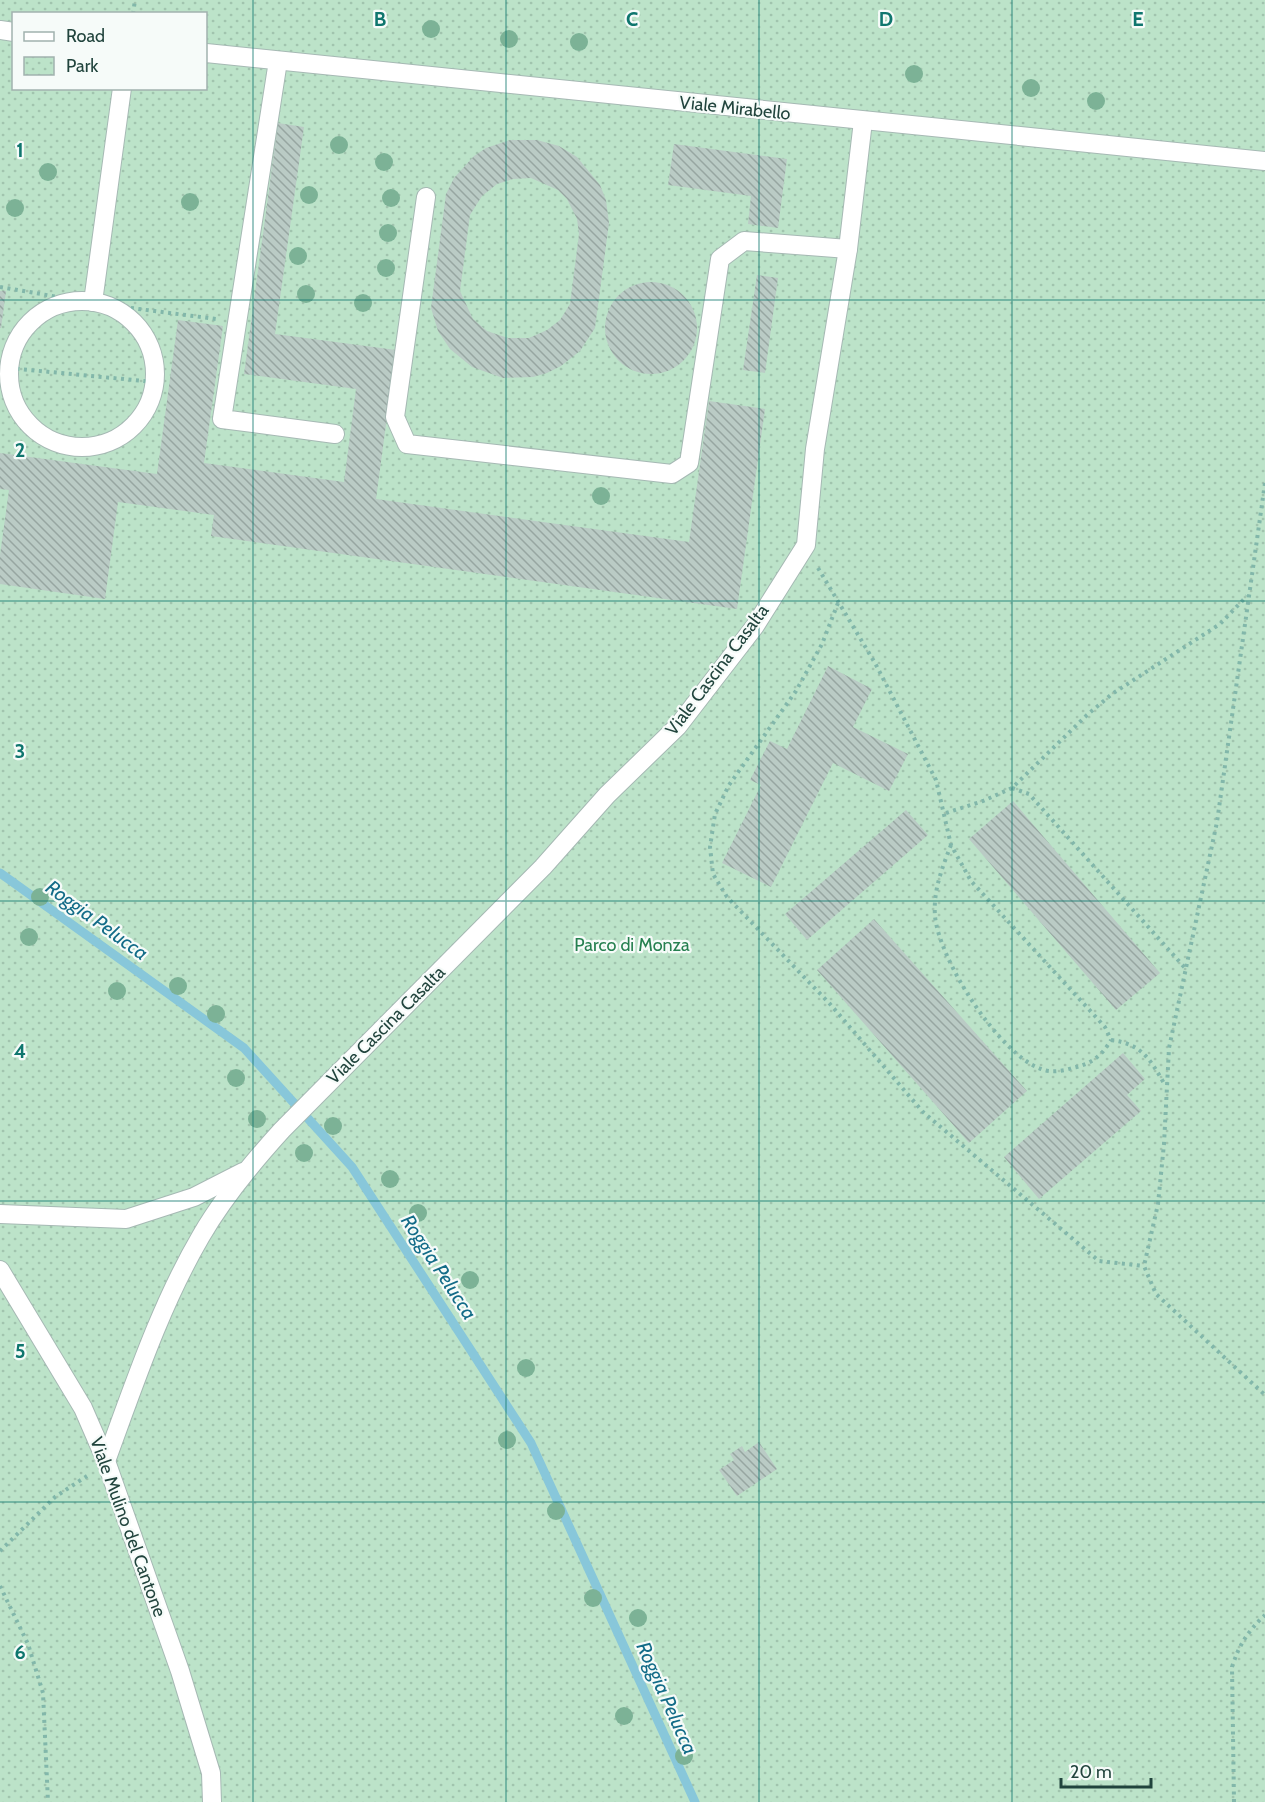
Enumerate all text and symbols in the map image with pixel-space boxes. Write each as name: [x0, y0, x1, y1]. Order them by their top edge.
text: B: [374, 7, 386, 31]
text: C: [626, 7, 638, 31]
text: D: [879, 7, 893, 31]
text: E: [1132, 7, 1144, 31]
legend: [12, 12, 207, 90]
text: Road: [66, 25, 105, 47]
text: Park: [66, 55, 99, 77]
street label: Viale Mirabello: [678, 91, 792, 125]
text: 1: [16, 138, 24, 162]
text: 2: [15, 438, 25, 462]
street label: Viale Cascina Casalta: [661, 600, 774, 740]
text: 3: [15, 739, 25, 763]
water label: Roggia Pelucca: [41, 875, 153, 965]
park label: Parco di Monza: [574, 934, 690, 956]
street label: Viale Cascina Casalta: [322, 961, 450, 1089]
text: 4: [14, 1039, 26, 1063]
water label: Roggia Pelucca: [396, 1210, 482, 1324]
text: 5: [15, 1339, 25, 1363]
street label: Viale Mulino del Cantone: [85, 1434, 171, 1620]
water label: Roggia Pelucca: [632, 1638, 702, 1758]
text: 6: [14, 1640, 26, 1664]
scale bar: [1061, 1751, 1151, 1789]
text: 20 m: [1070, 1761, 1112, 1783]

